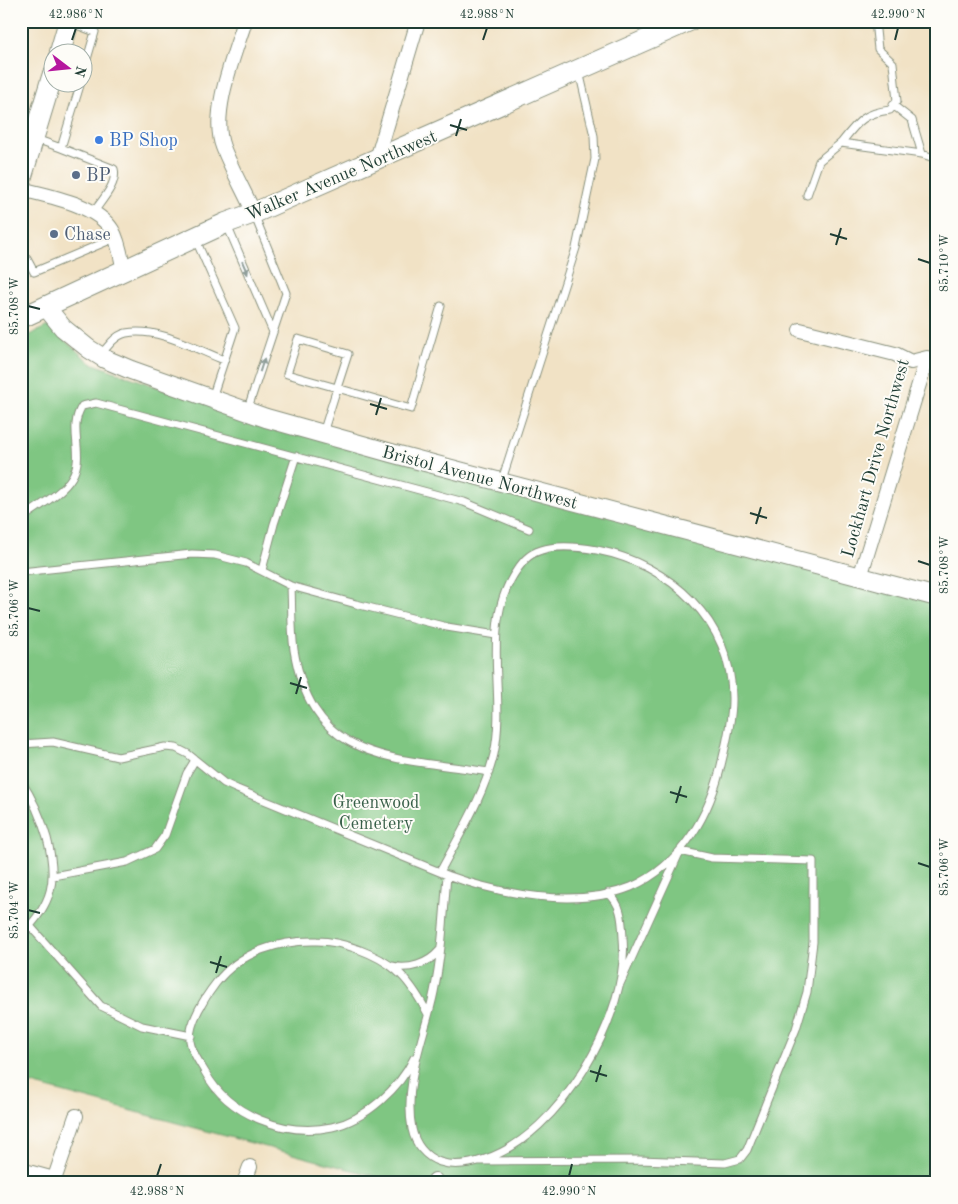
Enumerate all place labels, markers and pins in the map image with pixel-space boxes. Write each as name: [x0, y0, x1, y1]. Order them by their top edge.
place label: BP Shop: [109, 132, 178, 150]
marker: BP Shop: [93, 134, 105, 146]
place label: BP: [86, 167, 111, 185]
marker: BP: [70, 169, 82, 181]
place label: Chase: [64, 226, 111, 244]
marker: Chase: [48, 228, 60, 240]

